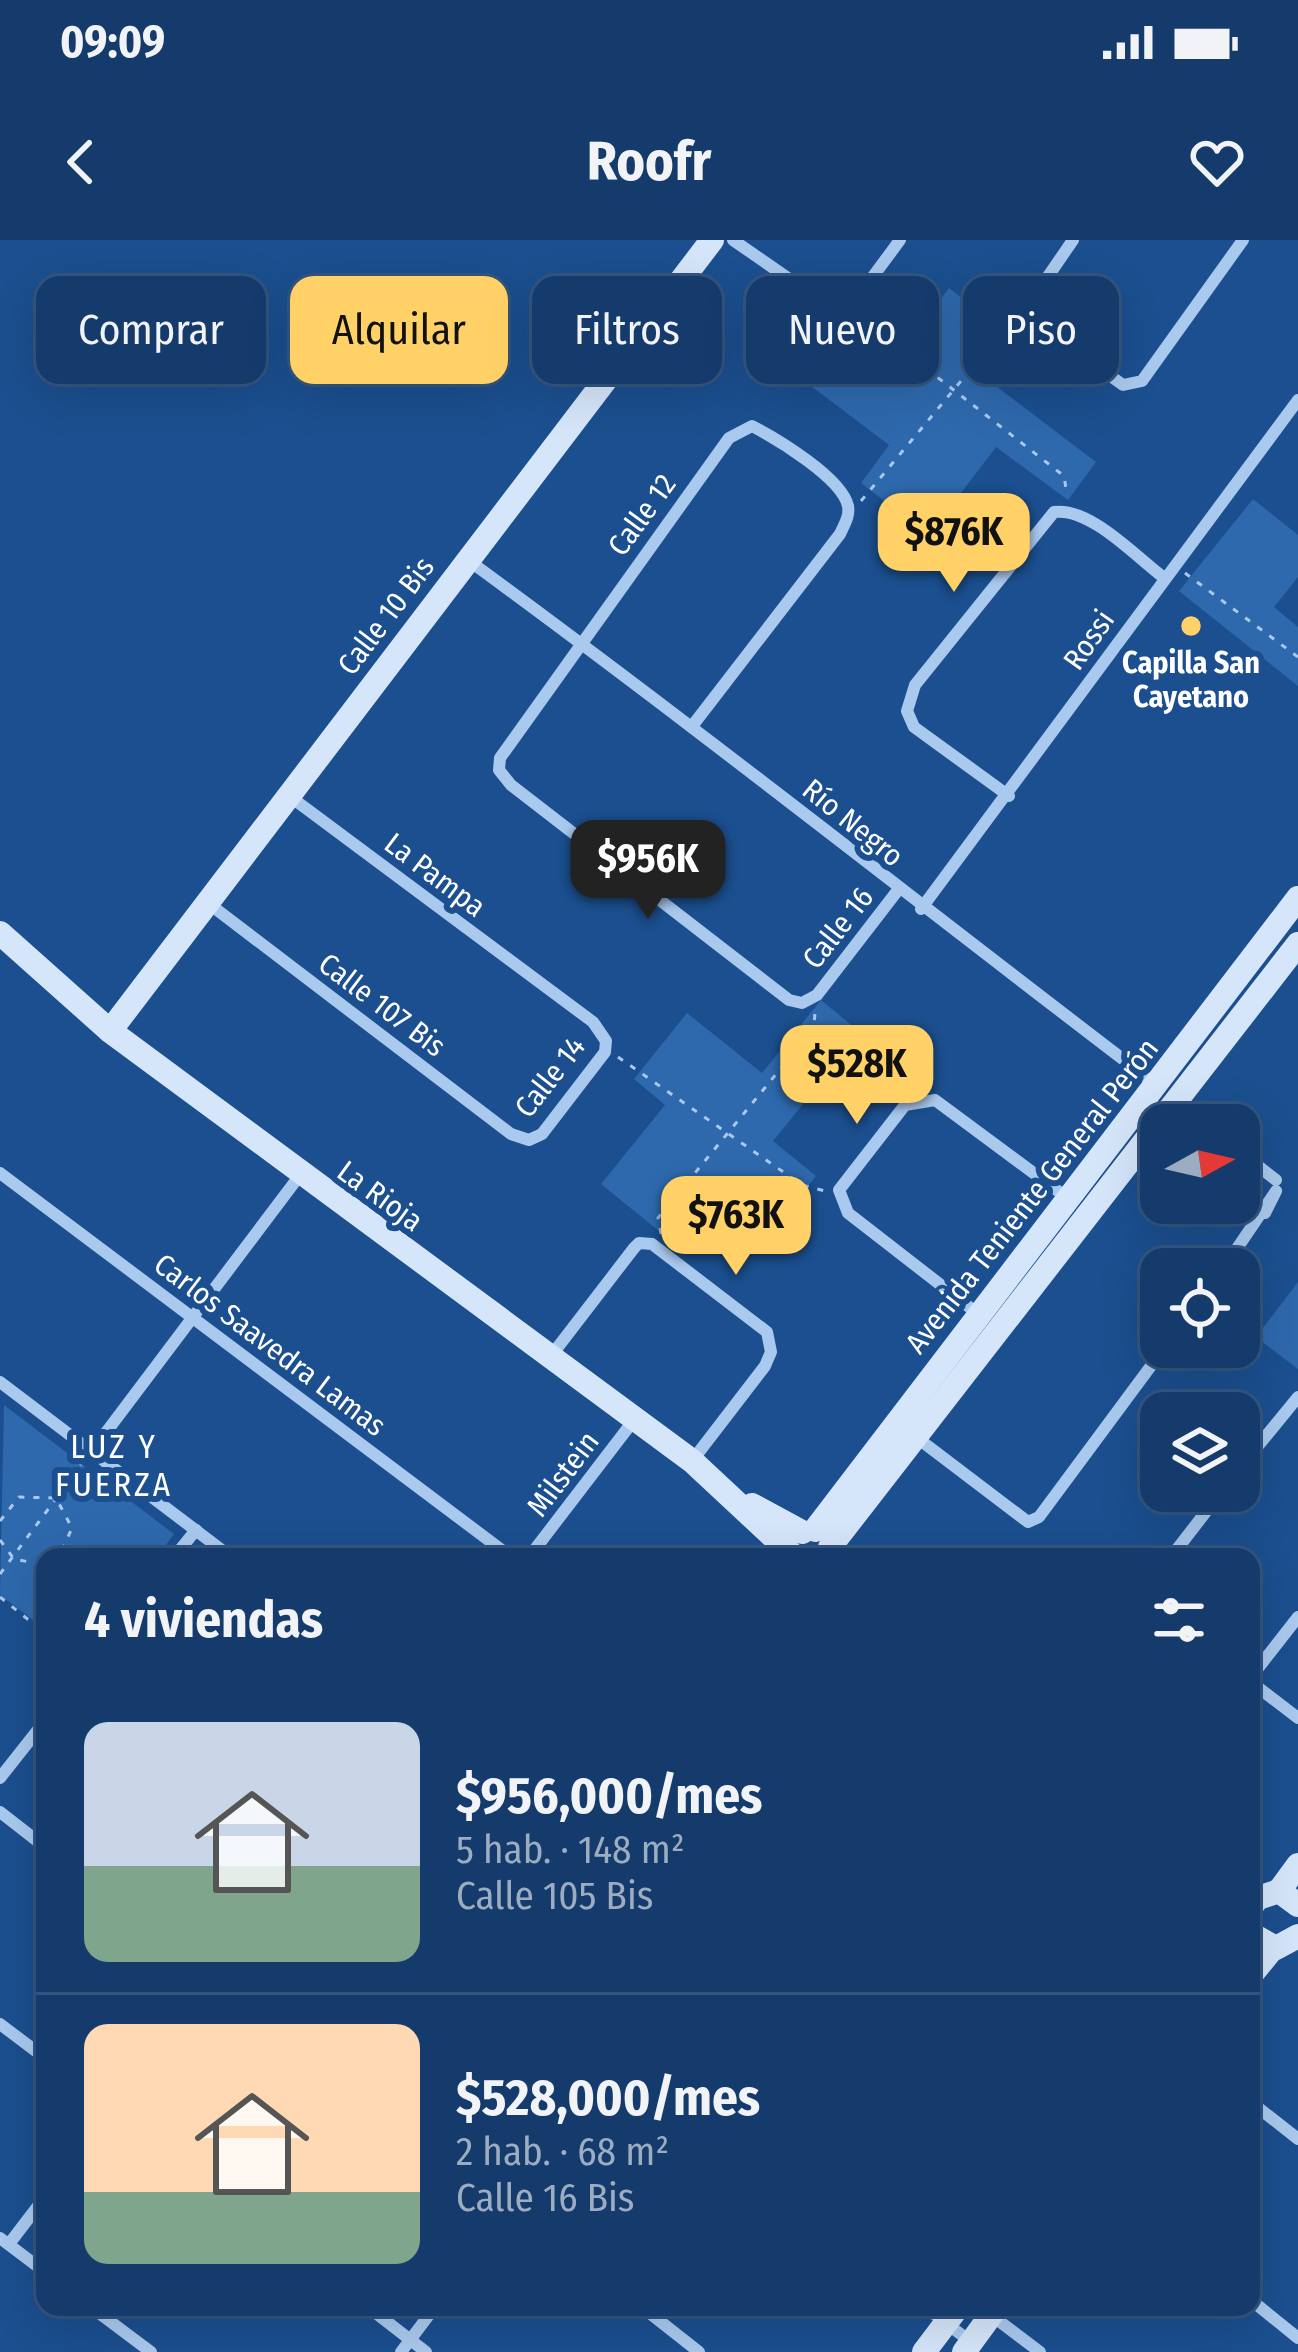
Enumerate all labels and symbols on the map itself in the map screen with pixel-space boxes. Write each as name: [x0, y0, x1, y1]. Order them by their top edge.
street label: Calle 12: [600, 467, 684, 563]
pin: $876K: [870, 493, 1038, 595]
street label: Calle 10 Bis: [330, 550, 442, 682]
street label: Rossi: [1056, 603, 1122, 677]
marker: Capilla San Cayetano: [1178, 613, 1204, 639]
place label: Capilla San Cayetano: [1122, 645, 1260, 715]
street label: Río Negro: [795, 771, 911, 875]
pin: $956K: [564, 820, 732, 922]
street label: La Pampa: [377, 825, 493, 925]
street label: Calle 16: [795, 880, 881, 976]
street label: Calle 107 Bis: [311, 946, 453, 1064]
pin: $528K: [773, 1025, 941, 1127]
street label: Calle 14: [507, 1029, 593, 1125]
street label: Avenida Teniente General Perón: [898, 1031, 1166, 1361]
north arrow: [1140, 1104, 1260, 1224]
street label: La Rioja: [330, 1153, 430, 1239]
pin: $763K: [652, 1176, 820, 1278]
street label: Carlos Saavedra Lamas: [147, 1246, 393, 1444]
street label: Milstein: [519, 1424, 607, 1524]
district label: LUZ Y FUERZA: [55, 1427, 173, 1505]

